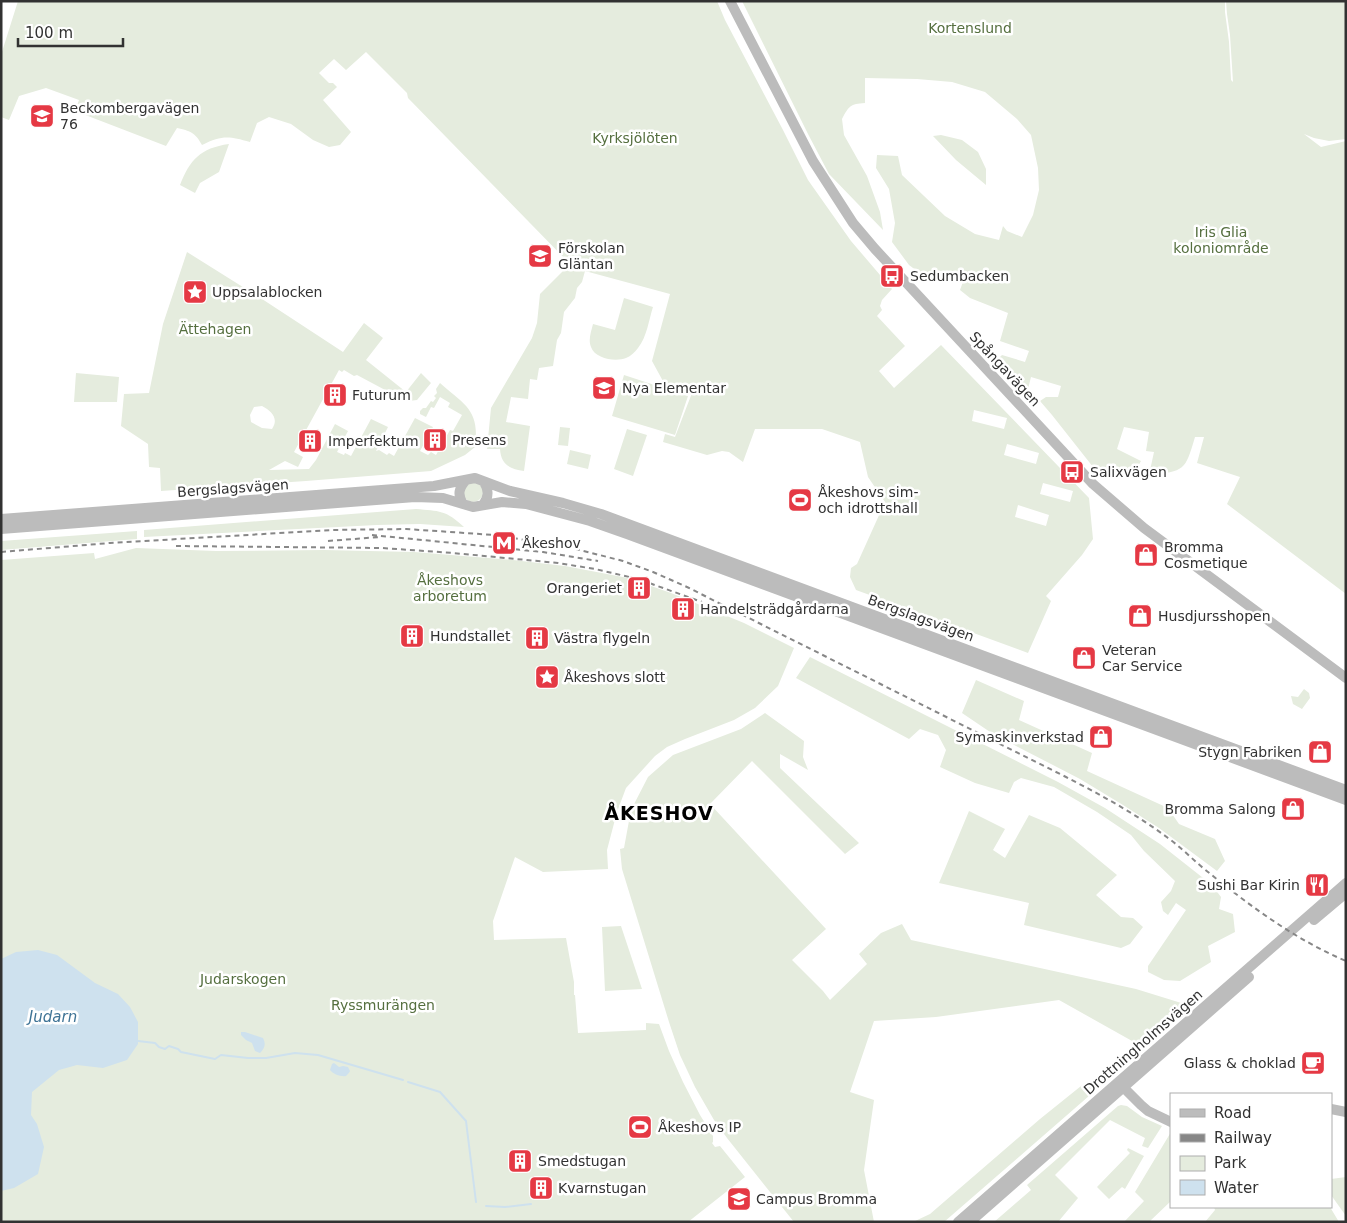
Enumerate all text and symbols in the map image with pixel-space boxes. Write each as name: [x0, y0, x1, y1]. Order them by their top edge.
scale bar: [18, 15, 122, 47]
park label: Kortenslund: [928, 20, 1012, 36]
text: 100 m: [25, 24, 73, 42]
place label: Beckombergavägen 76: [60, 100, 199, 132]
school or university icon: Beckombergavägen 76: [29, 103, 55, 129]
park label: Kyrksjölöten: [592, 130, 678, 146]
park label: Iris Glia koloniområde: [1173, 224, 1269, 256]
place label: Förskolan Gläntan: [558, 240, 625, 272]
school or university icon: Förskolan Gläntan: [527, 243, 553, 269]
bus stop icon: Sedumbacken: [879, 263, 905, 289]
place label: Sedumbacken: [910, 268, 1009, 284]
place icon: Uppsalablocken: [182, 279, 208, 305]
place label: Uppsalablocken: [212, 284, 323, 300]
park label: Ättehagen: [179, 320, 251, 337]
street label: Spångavägen: [966, 328, 1044, 410]
school or university icon: Nya Elementar: [591, 375, 617, 401]
place label: Nya Elementar: [622, 380, 726, 396]
building icon: Futurum: [322, 382, 348, 408]
place label: Futurum: [352, 387, 411, 403]
building icon: Presens: [422, 427, 448, 453]
building icon: Imperfektum: [297, 428, 323, 454]
place label: Presens: [452, 432, 506, 448]
place label: Imperfektum: [328, 433, 419, 449]
bus stop icon: Salixvägen: [1059, 459, 1085, 485]
place label: Salixvägen: [1090, 464, 1167, 480]
street label: Bergslagsvägen: [177, 476, 289, 500]
place label: Åkeshovs sim- och idrottshall: [818, 484, 918, 516]
sports icon: Åkeshovs sim- och idrottshall: [787, 487, 813, 513]
metro station icon: Åkeshov: [491, 530, 517, 556]
place label: Åkeshov: [522, 535, 581, 551]
place label: Bromma Cosmetique: [1164, 539, 1248, 571]
shop icon: Bromma Cosmetique: [1133, 542, 1159, 568]
park label: Åkeshovs arboretum: [413, 572, 487, 604]
building icon: Orangeriet: [626, 575, 652, 601]
place label: Orangeriet: [547, 580, 623, 596]
street label: Bergslagsvägen: [866, 591, 976, 645]
building icon: Handelsträdgårdarna: [670, 596, 696, 622]
place label: Handelsträdgårdarna: [700, 601, 849, 617]
shop icon: Husdjursshopen: [1127, 603, 1153, 629]
place label: Husdjursshopen: [1158, 608, 1271, 624]
building icon: Hundstallet: [399, 623, 425, 649]
building icon: Västra flygeln: [524, 625, 550, 651]
place label: Hundstallet: [430, 628, 511, 644]
place label: Västra flygeln: [554, 630, 650, 646]
place label: Veteran Car Service: [1102, 642, 1182, 674]
shop icon: Veteran Car Service: [1071, 645, 1097, 671]
place icon: Åkeshovs slott: [534, 664, 560, 690]
place label: Åkeshovs slott: [564, 669, 666, 685]
shop icon: Symaskinverkstad: [1088, 724, 1114, 750]
place label: Symaskinverkstad: [955, 729, 1084, 745]
shop icon: Stygn Fabriken: [1307, 739, 1333, 765]
place label: Stygn Fabriken: [1198, 744, 1302, 760]
shop icon: Bromma Salong: [1280, 796, 1306, 822]
district label: ÅKESHOV: [604, 801, 714, 824]
place label: Bromma Salong: [1164, 801, 1276, 817]
restaurant icon: Sushi Bar Kirin: [1304, 872, 1330, 898]
place label: Sushi Bar Kirin: [1198, 877, 1300, 893]
park label: Judarskogen: [199, 971, 286, 987]
street label: Drottningholmsvägen: [1080, 986, 1206, 1098]
park label: Ryssmurängen: [331, 997, 435, 1013]
water label: Judarn: [26, 1008, 77, 1026]
cafe icon: Glass & choklad: [1300, 1050, 1326, 1076]
place label: Glass & choklad: [1184, 1055, 1296, 1071]
legend: [1170, 1093, 1332, 1208]
text: Road: [1214, 1104, 1252, 1122]
sports icon: Åkeshovs IP: [627, 1114, 653, 1140]
place label: Åkeshovs IP: [658, 1119, 741, 1135]
text: Railway: [1214, 1129, 1272, 1147]
building icon: Smedstugan: [507, 1148, 533, 1174]
place label: Smedstugan: [538, 1153, 626, 1169]
text: Park: [1214, 1154, 1247, 1172]
building icon: Kvarnstugan: [528, 1175, 554, 1201]
text: Water: [1214, 1179, 1259, 1197]
place label: Kvarnstugan: [558, 1180, 646, 1196]
school or university icon: Campus Bromma: [726, 1186, 752, 1212]
place label: Campus Bromma: [756, 1191, 877, 1207]

